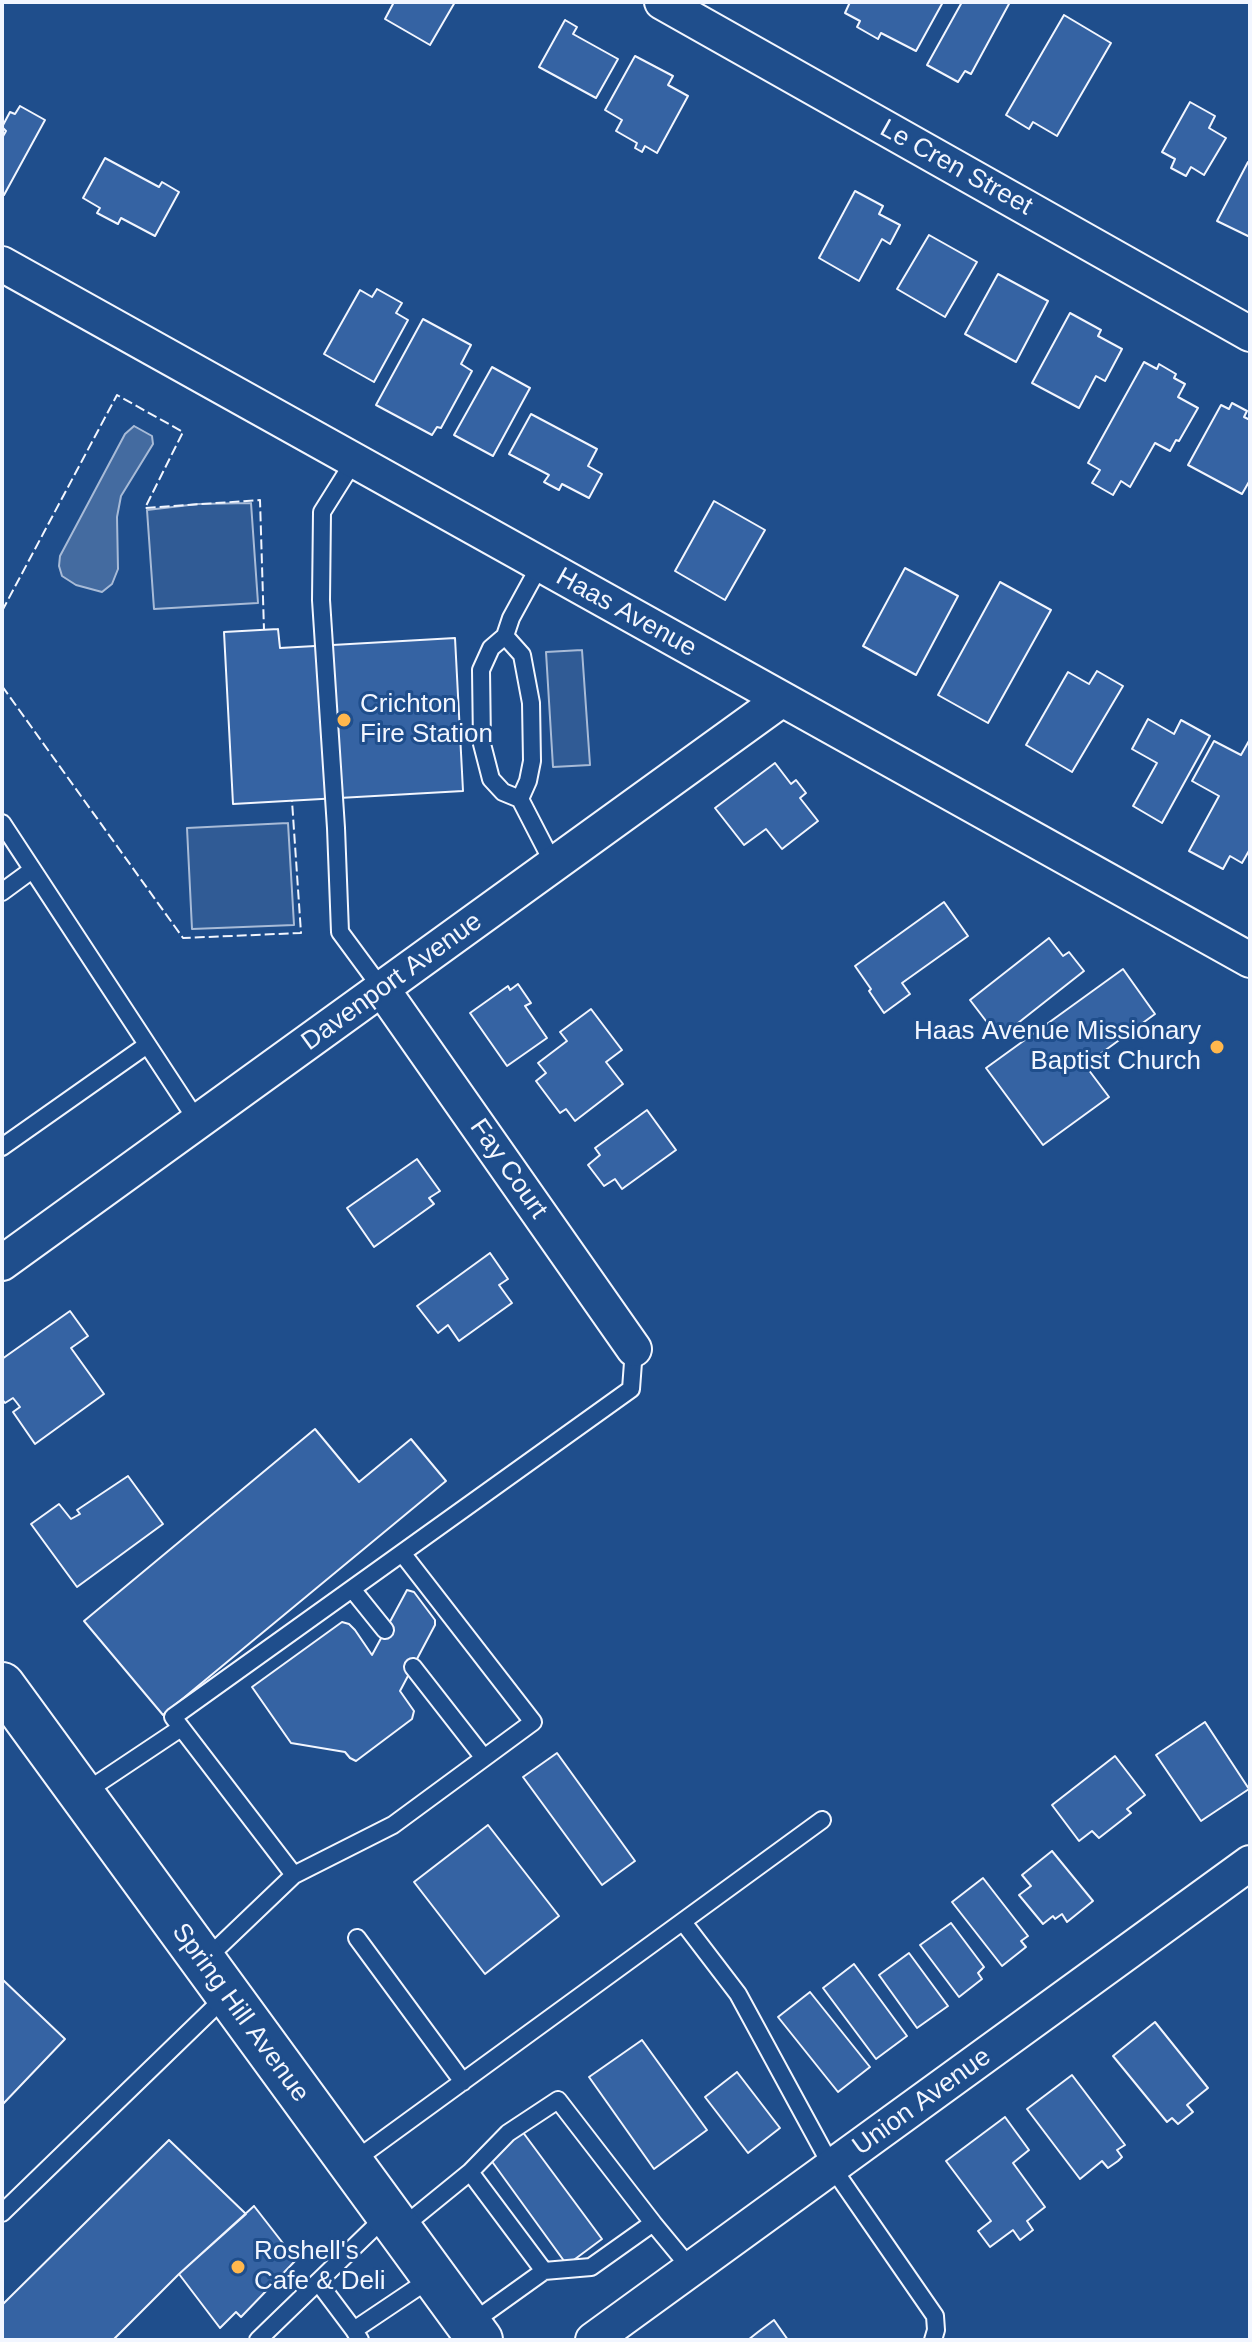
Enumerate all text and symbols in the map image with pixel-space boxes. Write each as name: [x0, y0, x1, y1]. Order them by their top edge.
street label: Le Cren Street: [874, 113, 1038, 223]
street label: Haas Avenue: [550, 562, 702, 664]
place label: Crichton Fire Station: [360, 689, 493, 750]
marker: Crichton Fire Station: [335, 711, 353, 729]
street label: Davenport Avenue: [296, 906, 488, 1058]
place label: Haas Avenue Missionary Baptist Church: [914, 1016, 1201, 1078]
marker: Haas Avenue Missionary Baptist Church: [1208, 1038, 1226, 1056]
street label: Fay Court: [462, 1113, 554, 1225]
street label: Spring Hill Avenue: [165, 1917, 315, 2109]
street label: Union Avenue: [847, 2042, 997, 2162]
place label: Roshell's Cafe & Deli: [254, 2236, 385, 2298]
marker: Roshell's Cafe & Deli: [229, 2258, 247, 2276]

